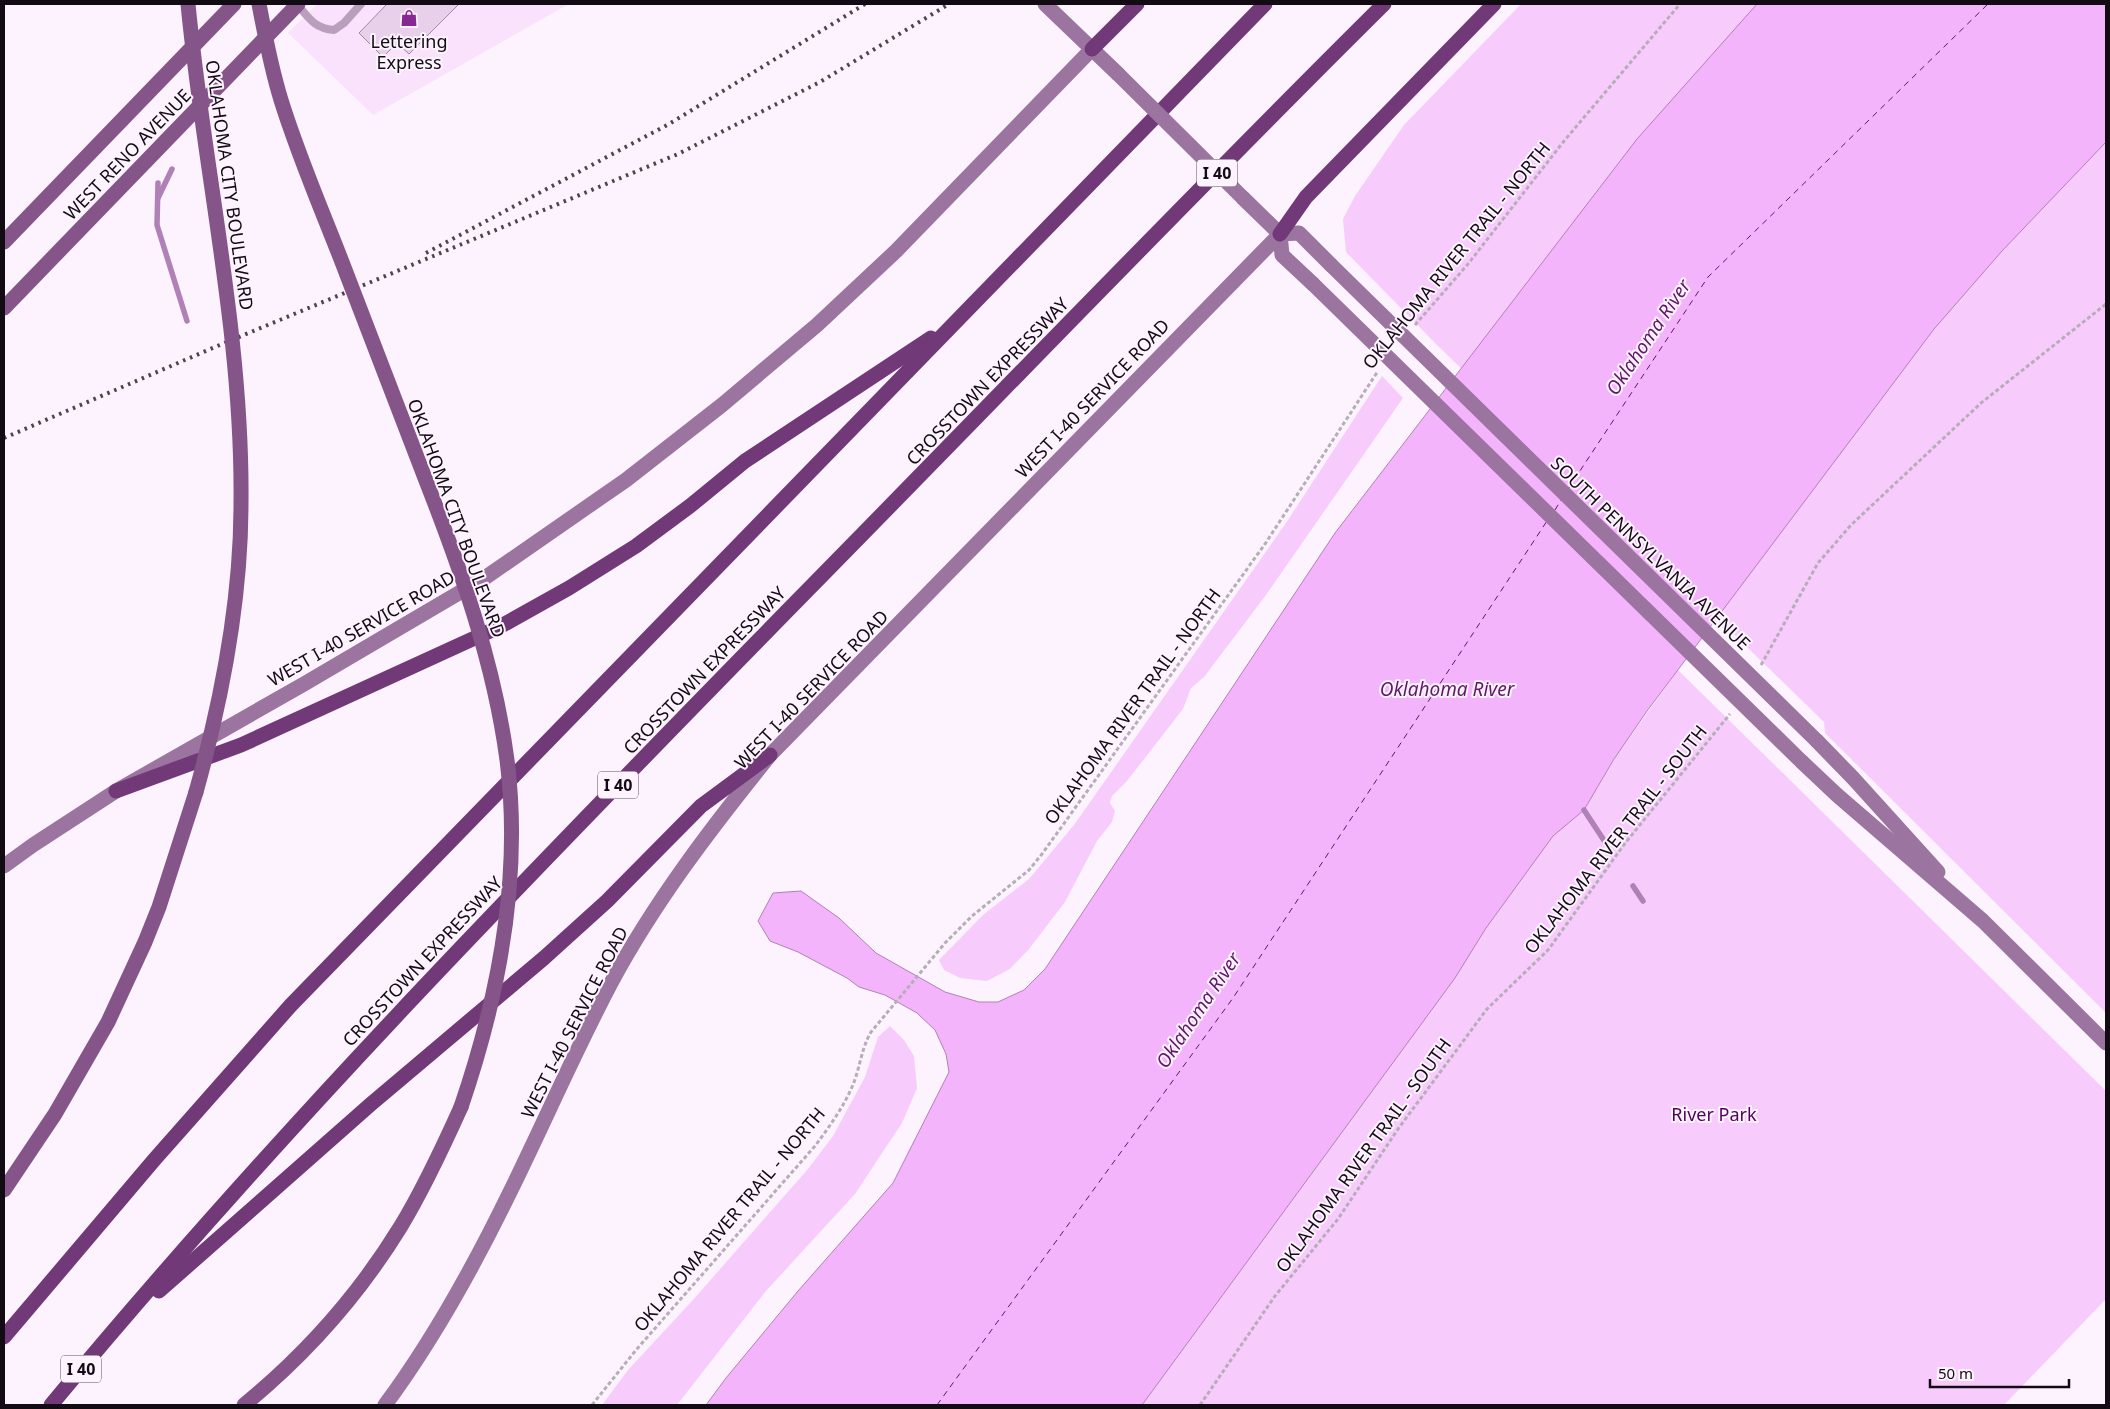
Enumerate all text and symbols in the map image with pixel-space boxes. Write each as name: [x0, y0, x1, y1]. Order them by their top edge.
shop icon: Lettering Express: [399, 8, 419, 28]
place label: Lettering Express: [370, 29, 448, 74]
street label: OKLAHOMA CITY BOULEVARD: [201, 58, 259, 312]
street label: WEST RENO AVENUE: [58, 83, 196, 225]
street label: OKLAHOMA RIVER TRAIL - NORTH: [1357, 136, 1555, 374]
road number: I 40: [1197, 160, 1237, 187]
water label: Oklahoma River: [1600, 273, 1697, 400]
street label: CROSSTOWN EXPRESSWAY: [901, 291, 1074, 470]
street label: WEST I-40 SERVICE ROAD: [1010, 313, 1174, 483]
street label: OKLAHOMA CITY BOULEVARD: [403, 395, 511, 641]
street label: SOUTH PENNSYLVANIA AVENUE: [1546, 451, 1756, 655]
street label: WEST I-40 SERVICE ROAD: [263, 565, 459, 691]
street label: CROSSTOWN EXPRESSWAY: [618, 580, 791, 759]
street label: OKLAHOMA RIVER TRAIL - NORTH: [1038, 583, 1226, 829]
street label: WEST I-40 SERVICE ROAD: [729, 604, 893, 774]
water label: Oklahoma River: [1380, 676, 1516, 702]
street label: OKLAHOMA RIVER TRAIL - SOUTH: [1518, 720, 1712, 958]
road number: I 40: [598, 772, 638, 798]
street label: CROSSTOWN EXPRESSWAY: [337, 870, 508, 1051]
street label: WEST I-40 SERVICE ROAD: [515, 922, 633, 1122]
water label: Oklahoma River: [1150, 946, 1247, 1073]
street label: OKLAHOMA RIVER TRAIL - SOUTH: [1270, 1033, 1456, 1277]
street label: OKLAHOMA RIVER TRAIL - NORTH: [628, 1102, 830, 1336]
park label: River Park: [1671, 1102, 1757, 1126]
road number: I 40: [61, 1356, 101, 1382]
scale bar: [1930, 1356, 2069, 1388]
text: 50 m: [1938, 1363, 1973, 1383]

